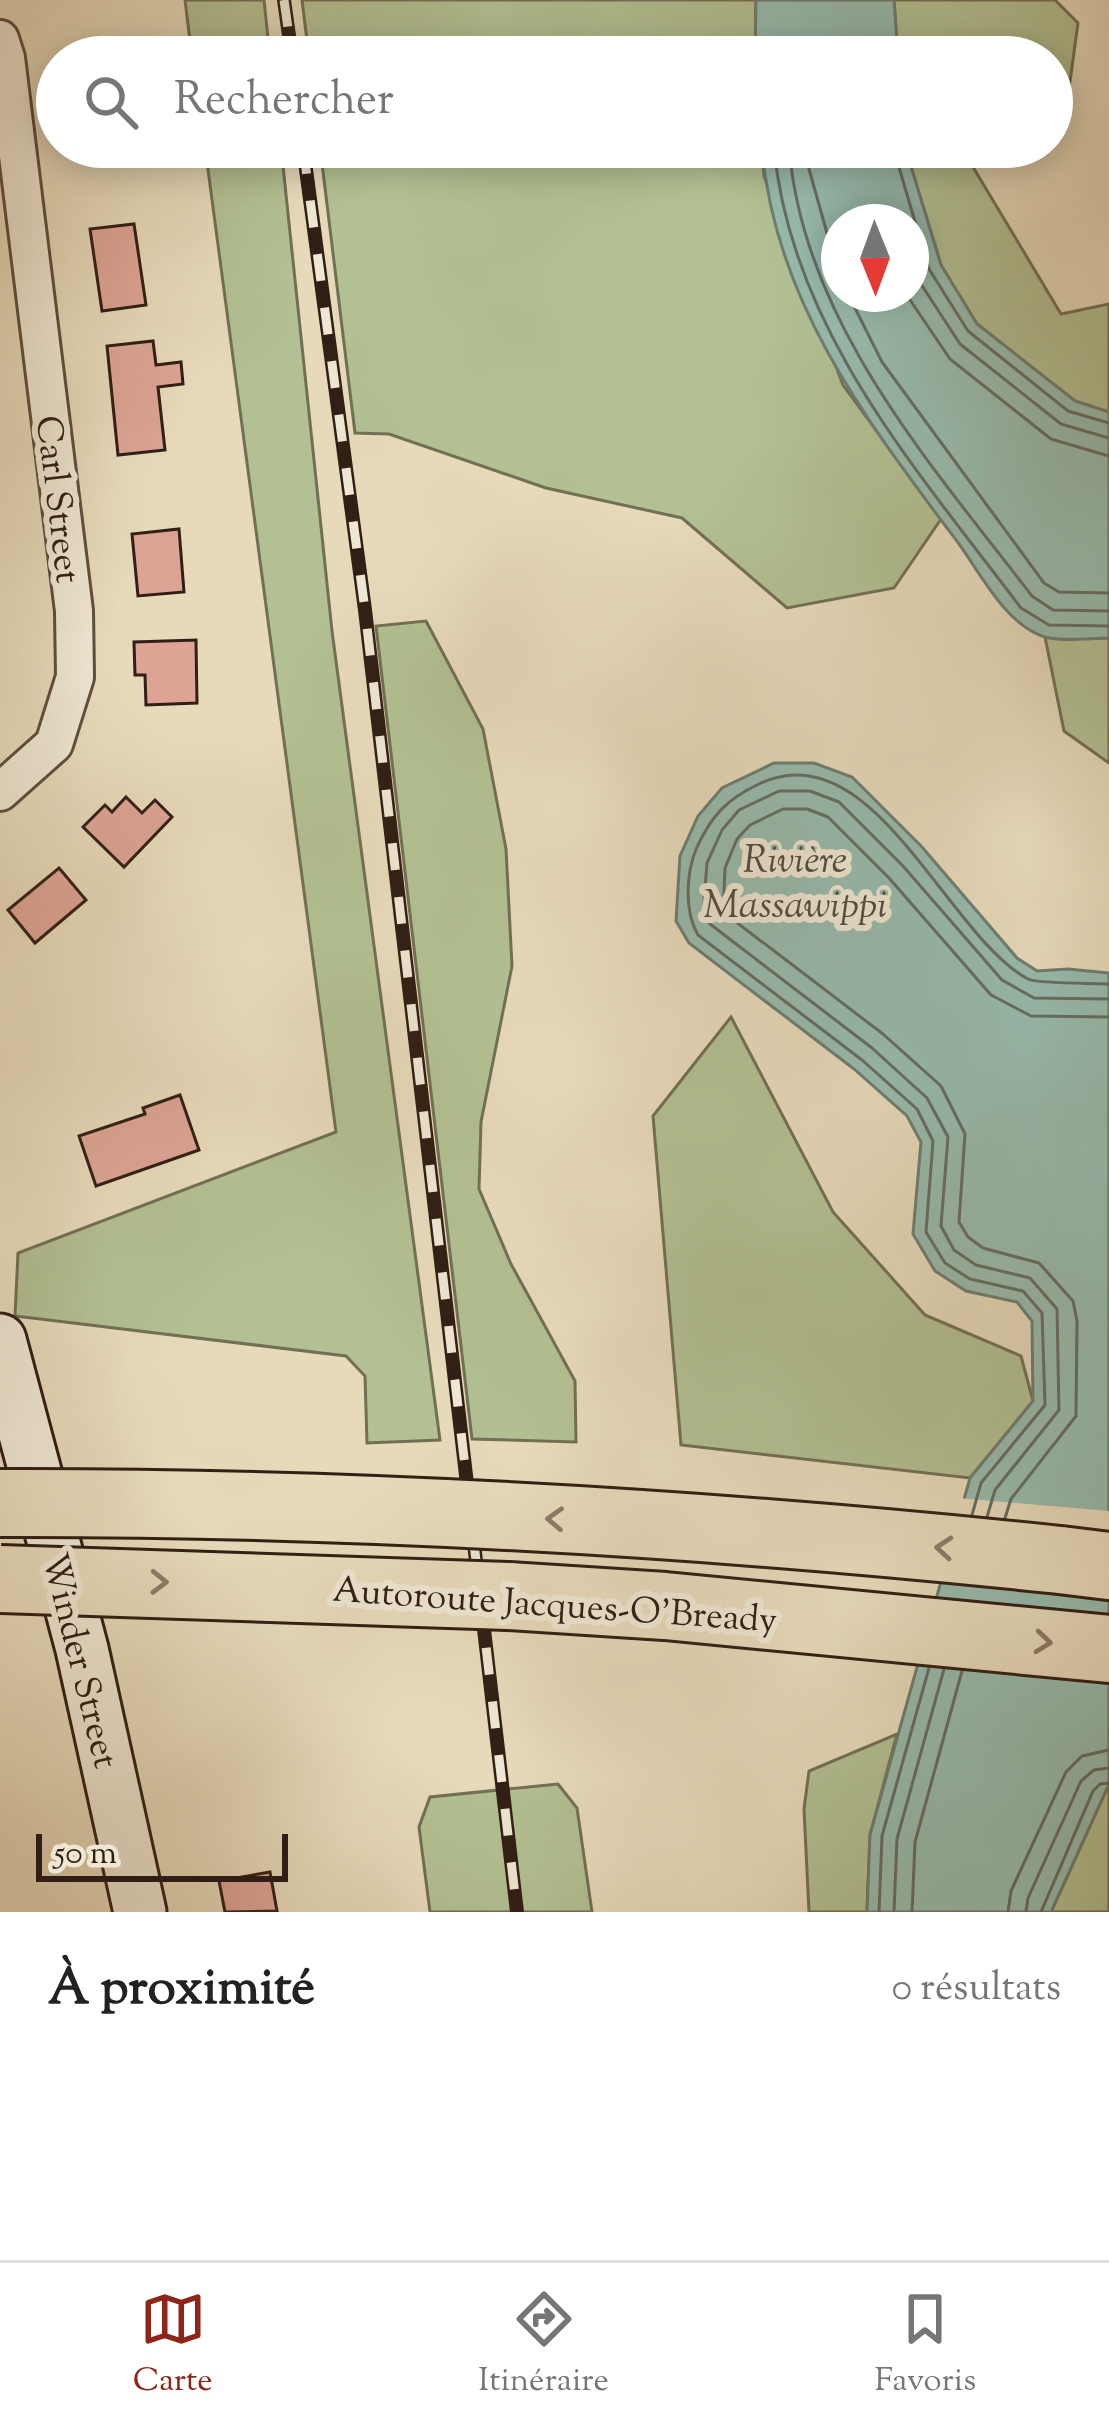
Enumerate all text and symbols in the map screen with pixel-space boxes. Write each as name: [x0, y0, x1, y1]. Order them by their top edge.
search box: [36, 36, 1073, 168]
icon: search: [78, 69, 144, 135]
text: Rechercher: [174, 70, 394, 135]
north arrow: [821, 204, 929, 312]
street label: Carl Street: [20, 413, 92, 586]
water label: Rivière Massawippi: [703, 835, 887, 936]
one-way arrow: [545, 1506, 564, 1532]
one-way arrow: [934, 1536, 953, 1561]
street label: Winder Street: [26, 1548, 130, 1774]
street label: Autoroute Jacques-O'Bready: [331, 1566, 779, 1648]
one-way arrow: [150, 1569, 169, 1595]
one-way arrow: [1033, 1629, 1052, 1654]
scale bar: [36, 1828, 288, 1881]
text: 50 m: [54, 1831, 117, 1879]
text: À proximité: [48, 1954, 315, 2027]
text: 0 résultats: [891, 1962, 1061, 2018]
tab: Carte: [133, 2286, 213, 2406]
tab: Itinéraire: [478, 2286, 609, 2406]
tab: Favoris: [875, 2286, 976, 2406]

